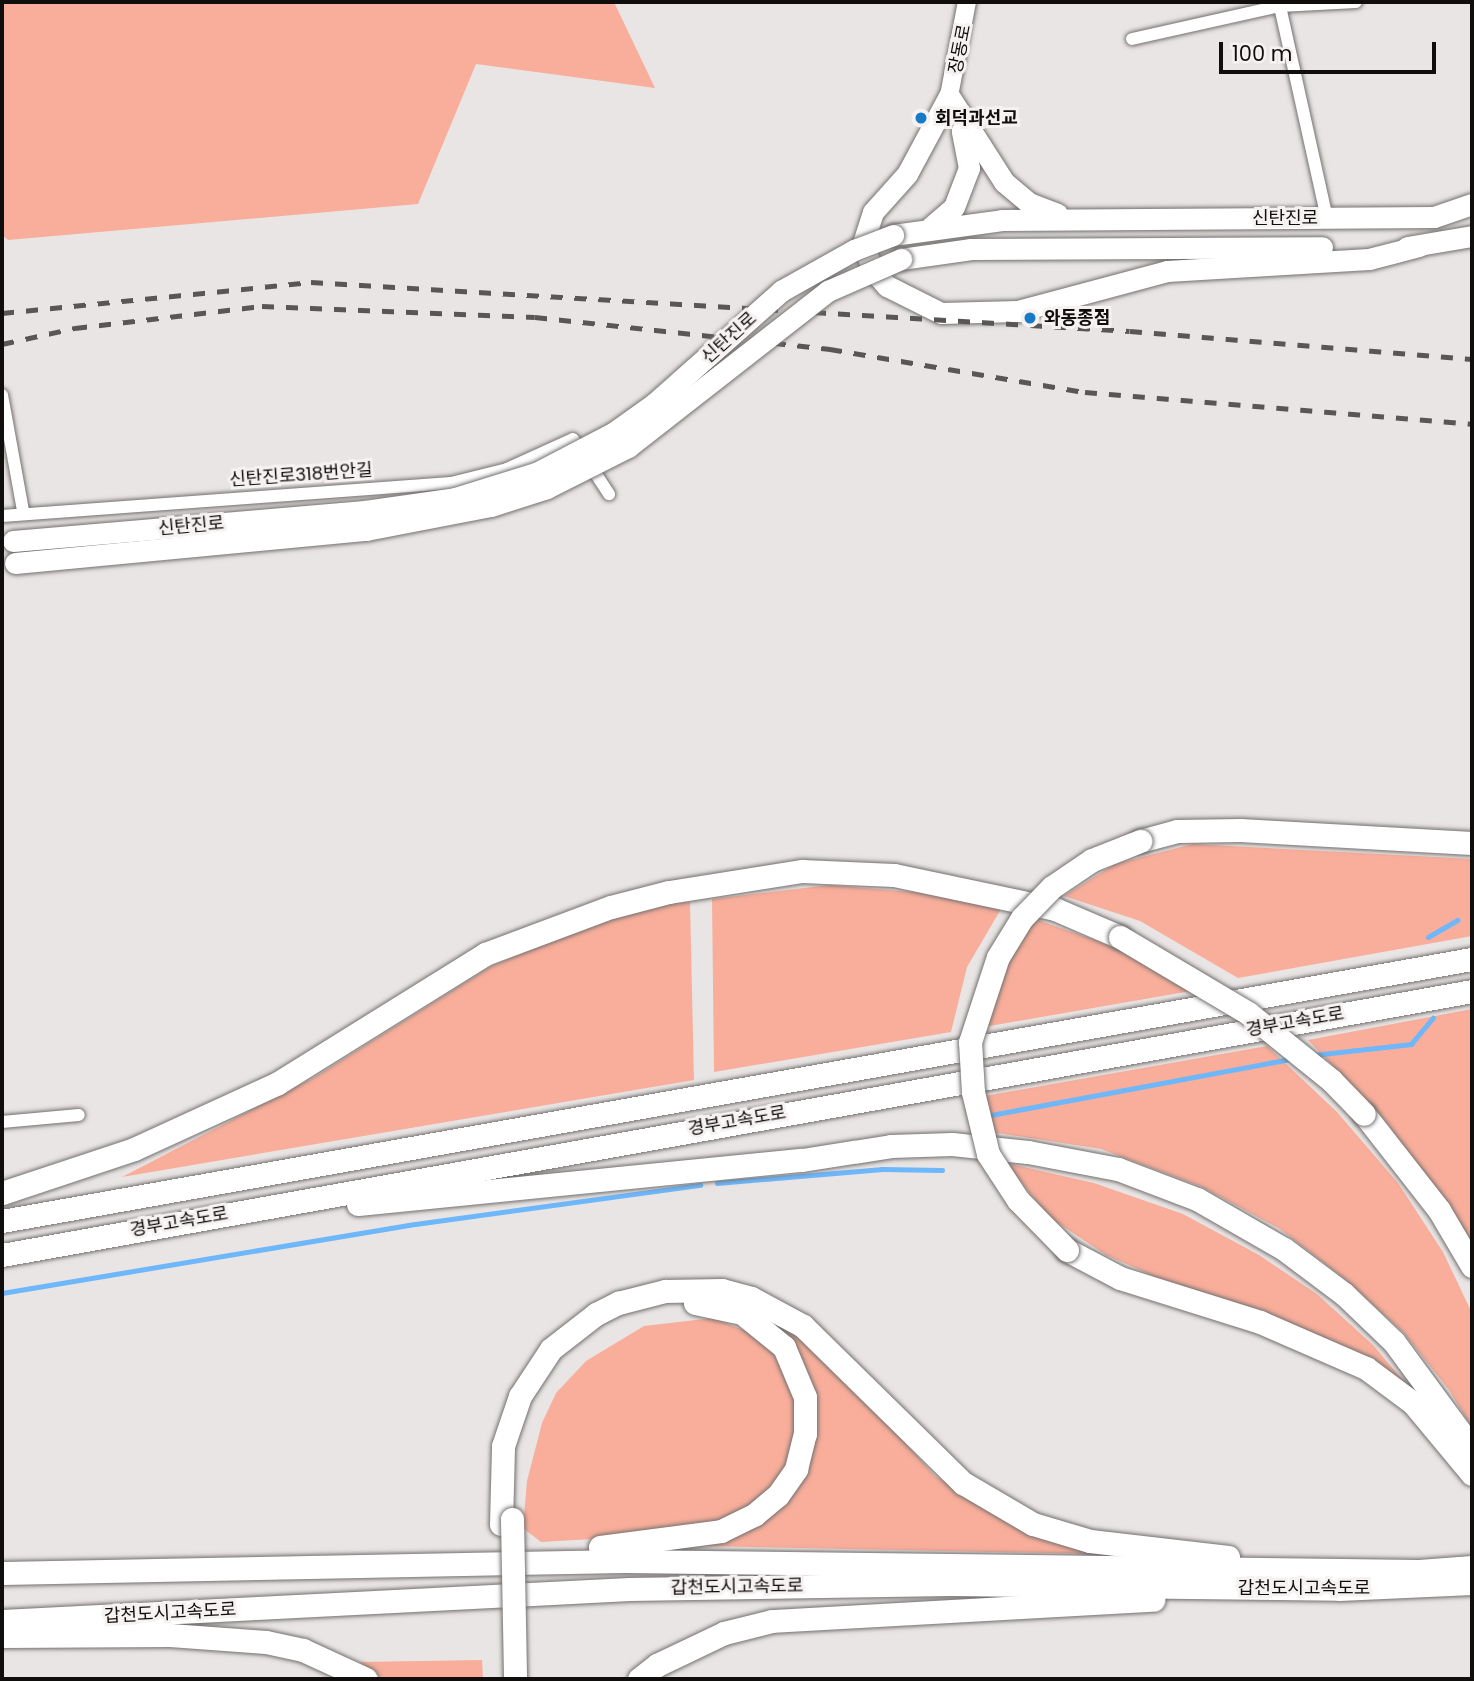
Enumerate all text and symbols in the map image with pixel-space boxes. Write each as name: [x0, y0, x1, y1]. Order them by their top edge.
street label: 장동로: [945, 23, 975, 75]
scale bar: [1222, 28, 1439, 72]
text: 100 m: [1232, 39, 1292, 68]
place label: 회덕과선교: [935, 107, 1018, 129]
marker: 회덕과선교: [913, 110, 929, 126]
street label: 신탄진로: [1252, 207, 1318, 229]
place label: 와동종점: [1044, 307, 1110, 329]
street label: 신탄진로: [697, 308, 761, 368]
marker: 와동종점: [1022, 310, 1038, 326]
street label: 신탄진로318번안길: [229, 459, 373, 491]
street label: 신탄진로: [157, 512, 225, 540]
street label: 경부고속도로: [1244, 1003, 1346, 1041]
street label: 경부고속도로: [686, 1102, 788, 1140]
street label: 경부고속도로: [128, 1203, 230, 1241]
street label: 갑천도시고속도로: [671, 1575, 803, 1599]
street label: 갑천도시고속도로: [1238, 1577, 1370, 1599]
street label: 갑천도시고속도로: [103, 1599, 237, 1627]

